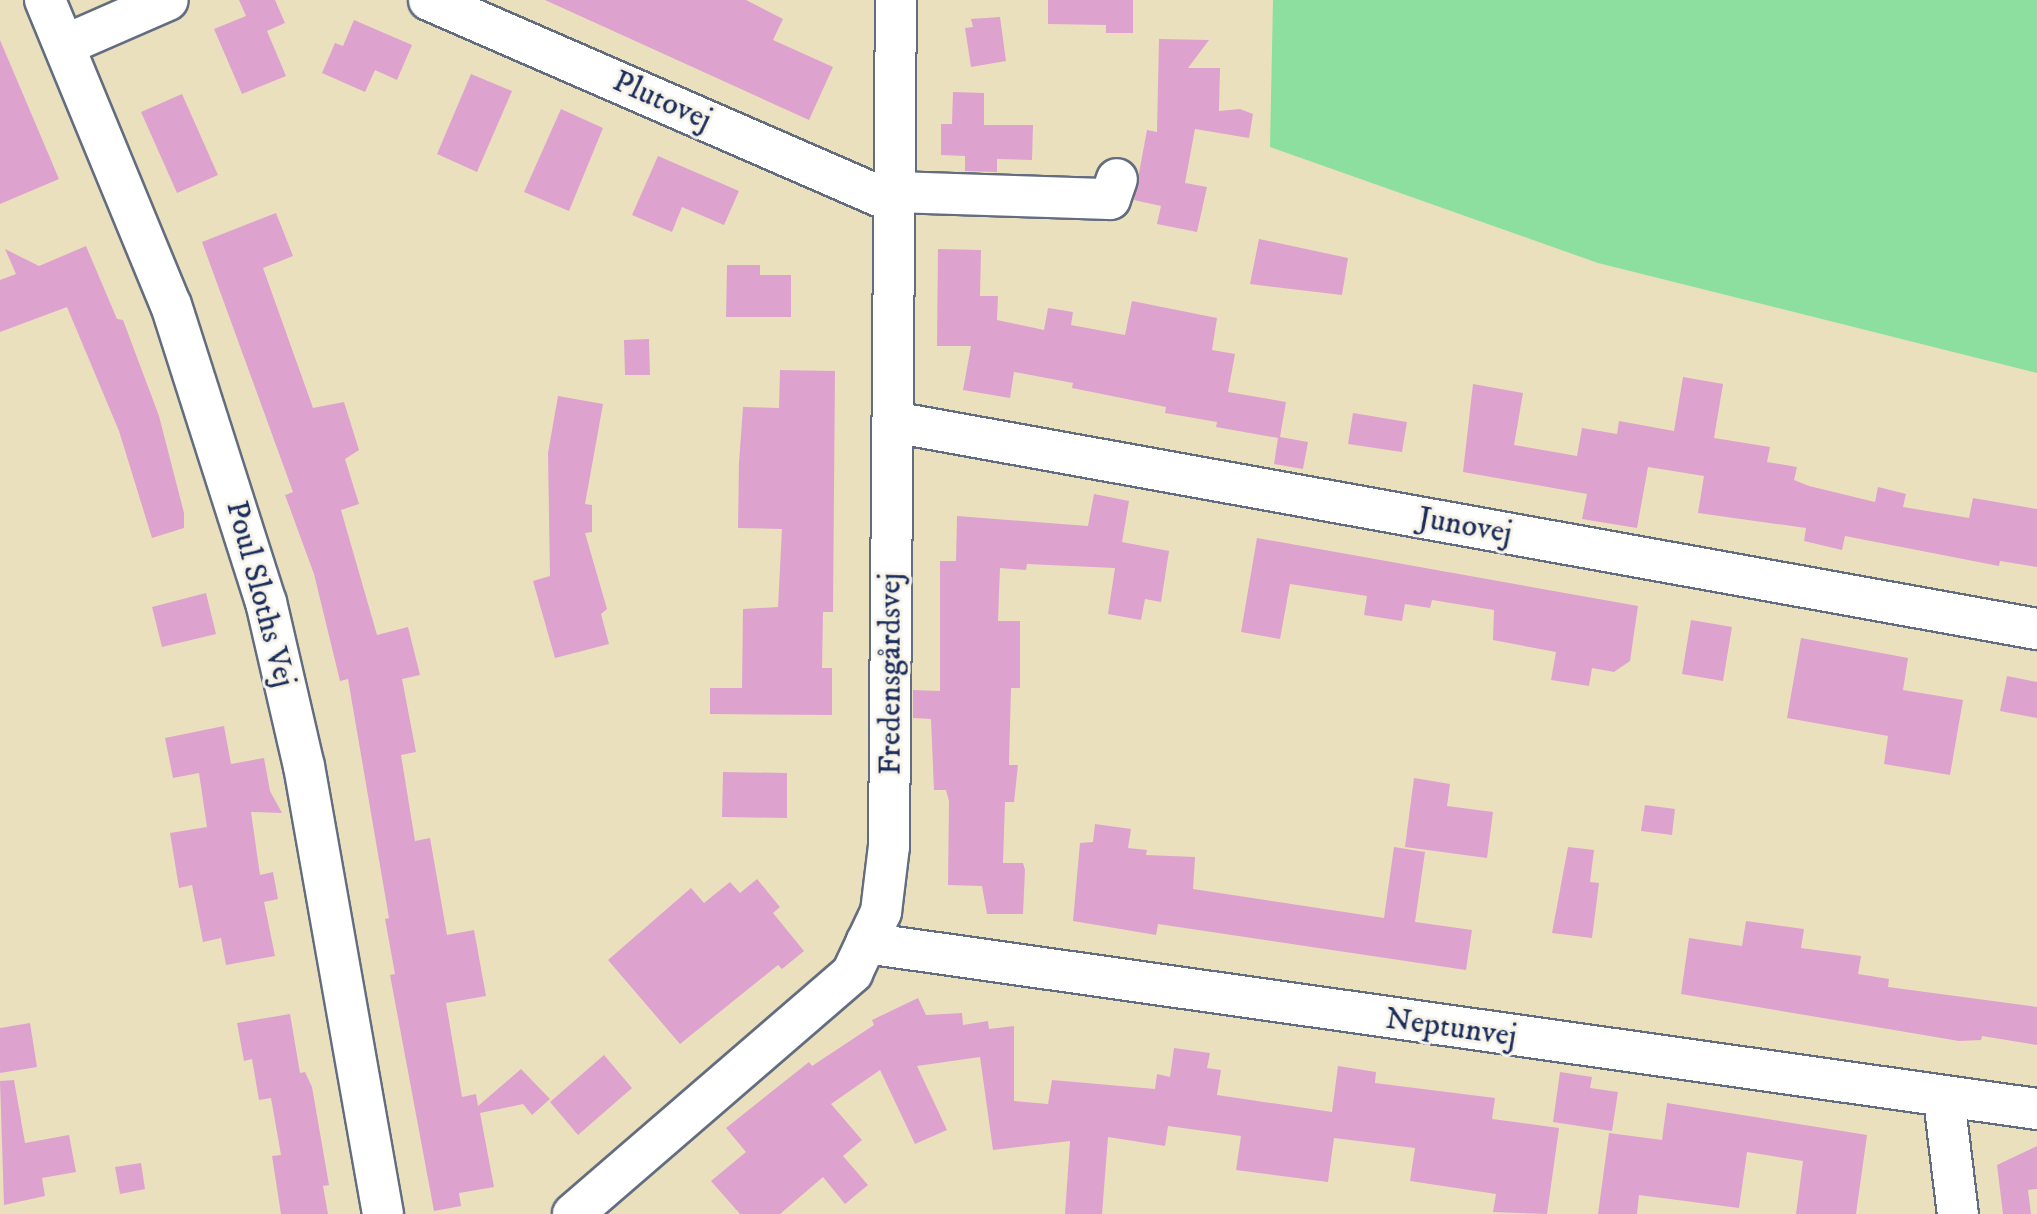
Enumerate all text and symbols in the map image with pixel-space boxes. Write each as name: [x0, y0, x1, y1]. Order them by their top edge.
street label: Plutovej: [607, 62, 717, 140]
street label: Poul Sloths Vej: [217, 497, 303, 691]
street label: Junovej: [1415, 499, 1515, 553]
street label: Fredensgårdsvej: [872, 573, 910, 775]
street label: Neptunvej: [1383, 1000, 1519, 1056]

